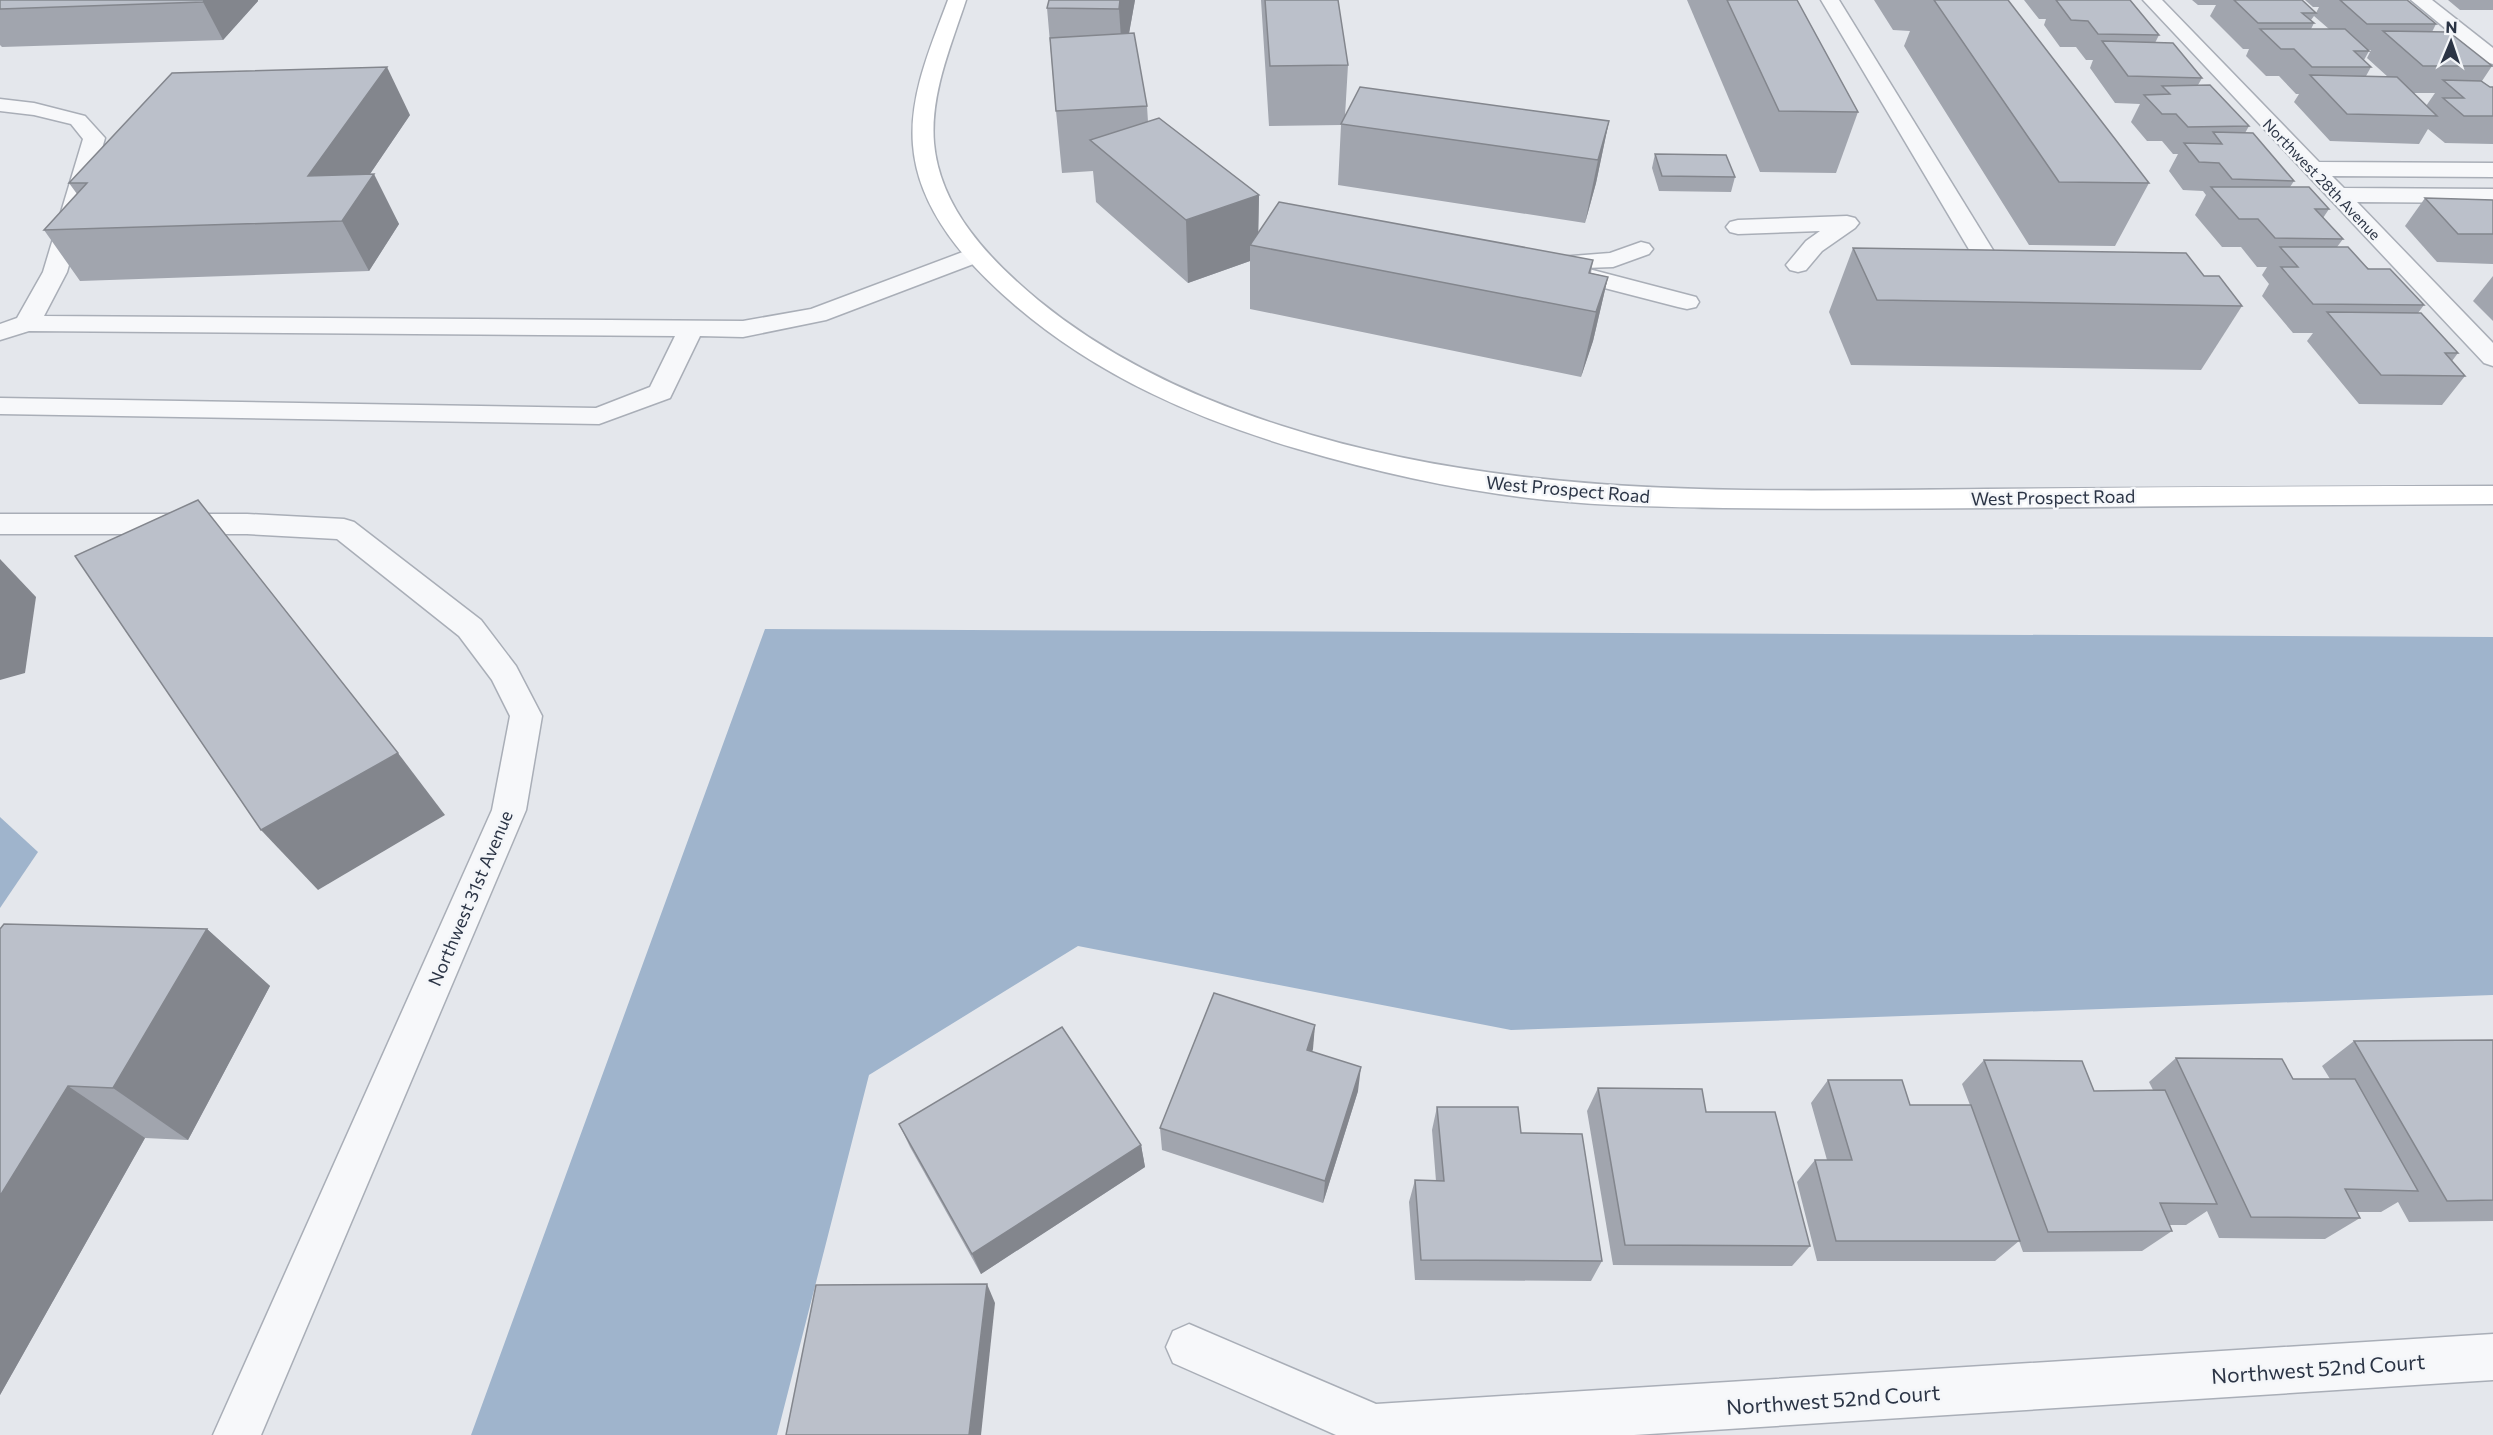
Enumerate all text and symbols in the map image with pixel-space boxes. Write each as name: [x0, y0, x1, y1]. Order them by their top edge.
north arrow: [2421, 12, 2481, 72]
text: N: [2445, 17, 2458, 36]
street label: Northwest 28th Avenue: [2259, 115, 2385, 243]
street label: West Prospect Road: [1485, 471, 1651, 507]
street label: West Prospect Road: [1971, 485, 2135, 509]
street label: Northwest 31st Avenue: [423, 807, 517, 989]
street label: Northwest 52nd Court: [2210, 1348, 2426, 1388]
street label: Northwest 52nd Court: [1725, 1379, 1941, 1419]

